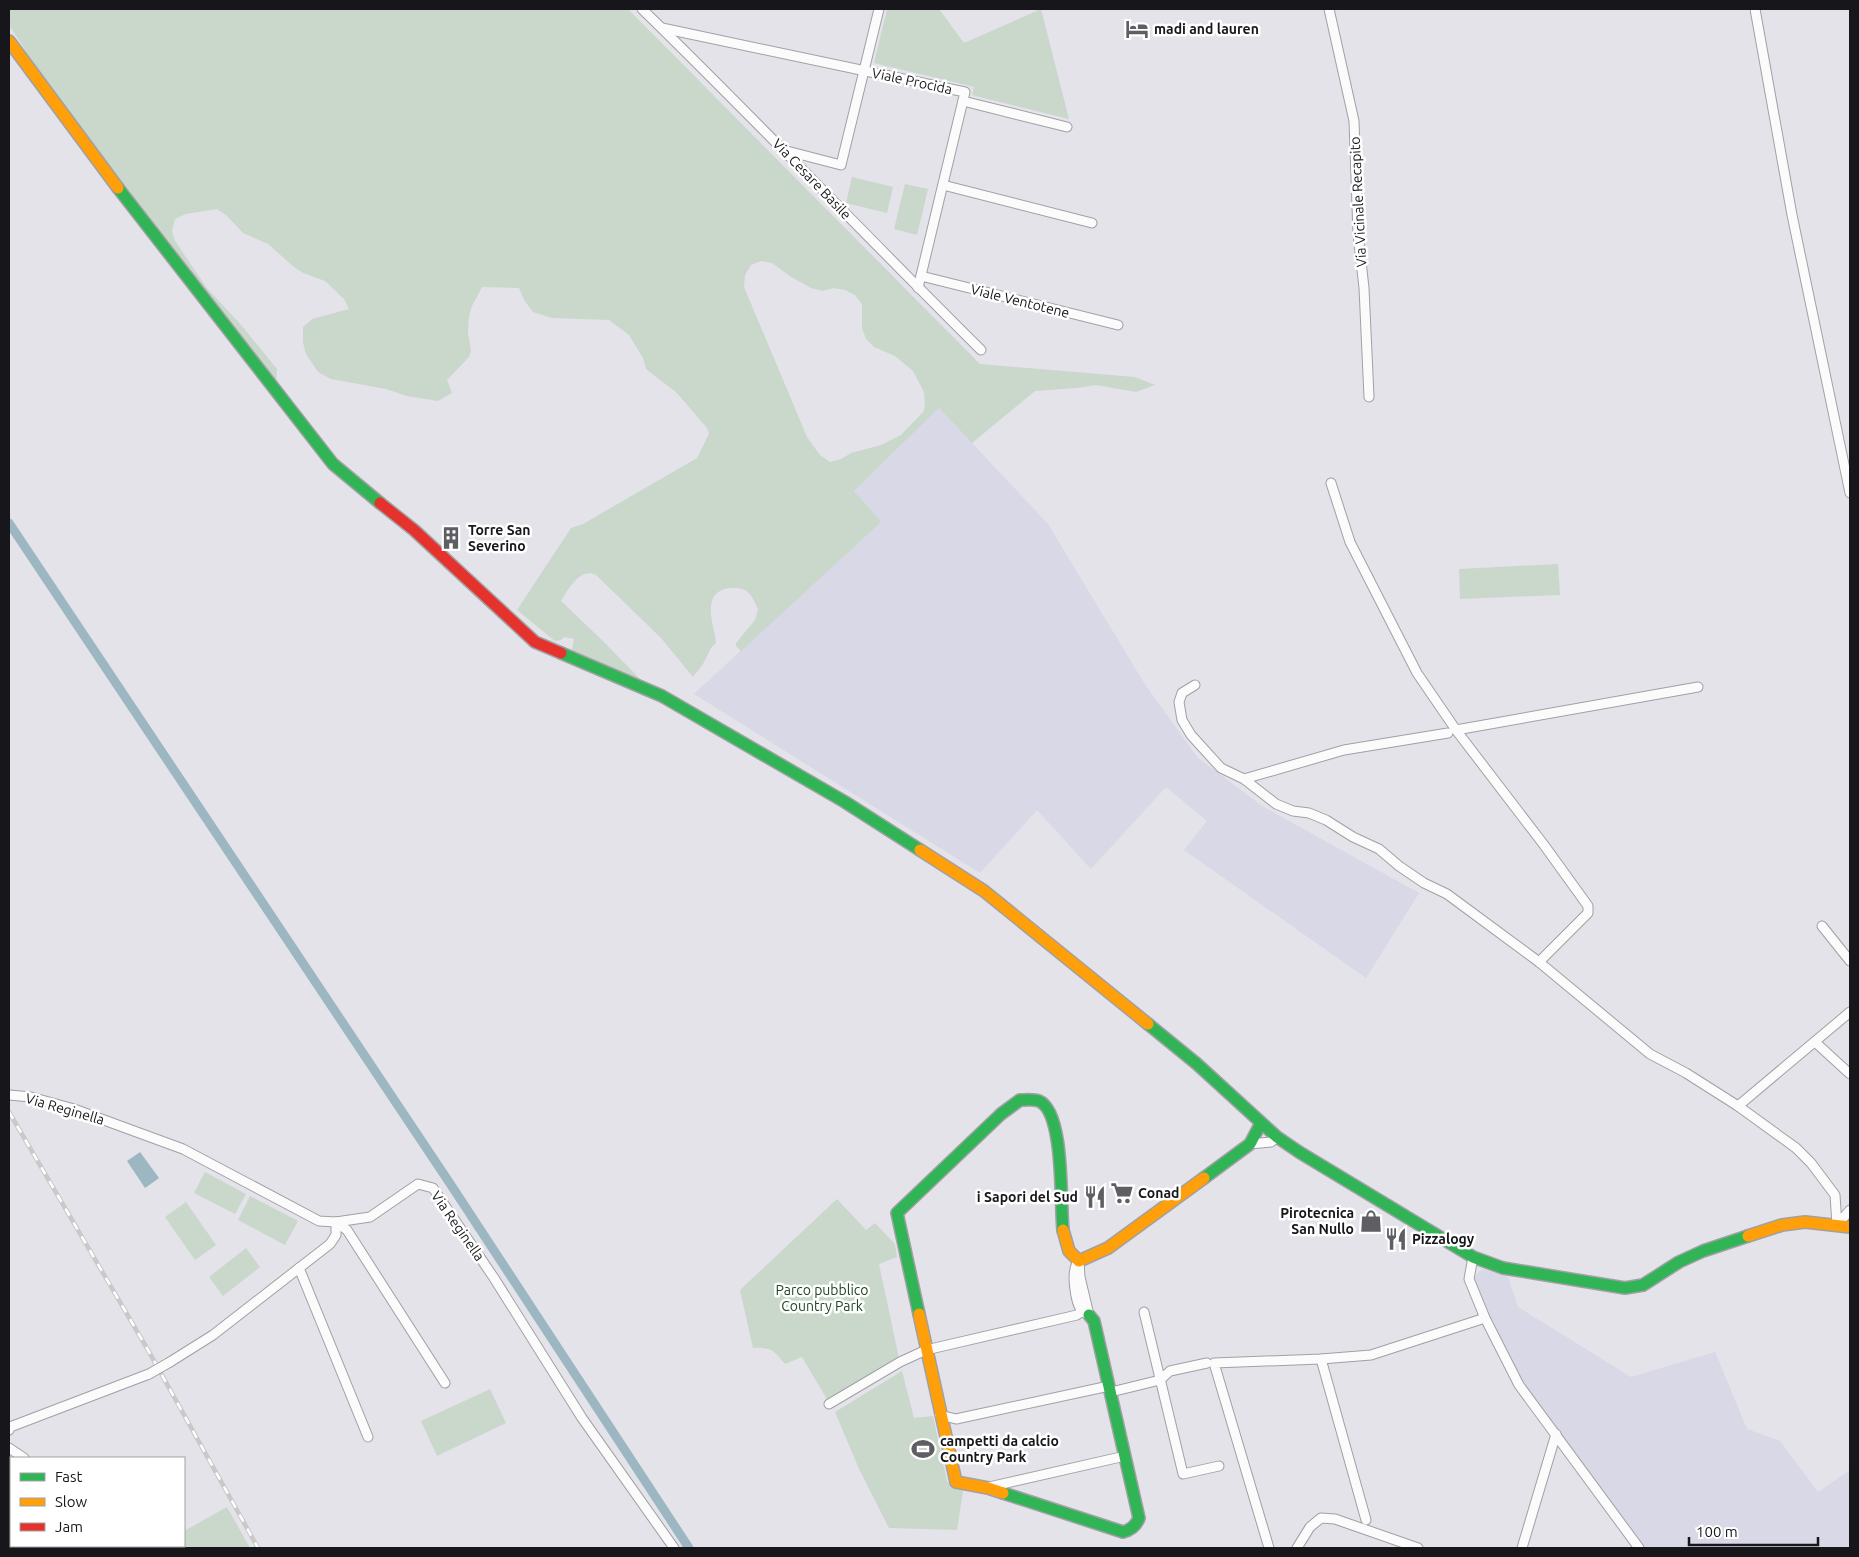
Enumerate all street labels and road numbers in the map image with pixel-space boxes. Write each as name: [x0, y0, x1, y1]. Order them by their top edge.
street label: Viale Procida: [870, 65, 954, 97]
street label: Via Cesare Basile: [769, 135, 855, 223]
street label: Via Vicinale Recapito: [1347, 136, 1369, 268]
street label: Viale Ventotene: [969, 281, 1071, 321]
street label: Via Reginella: [24, 1090, 106, 1128]
street label: Via Reginella: [428, 1188, 488, 1264]

